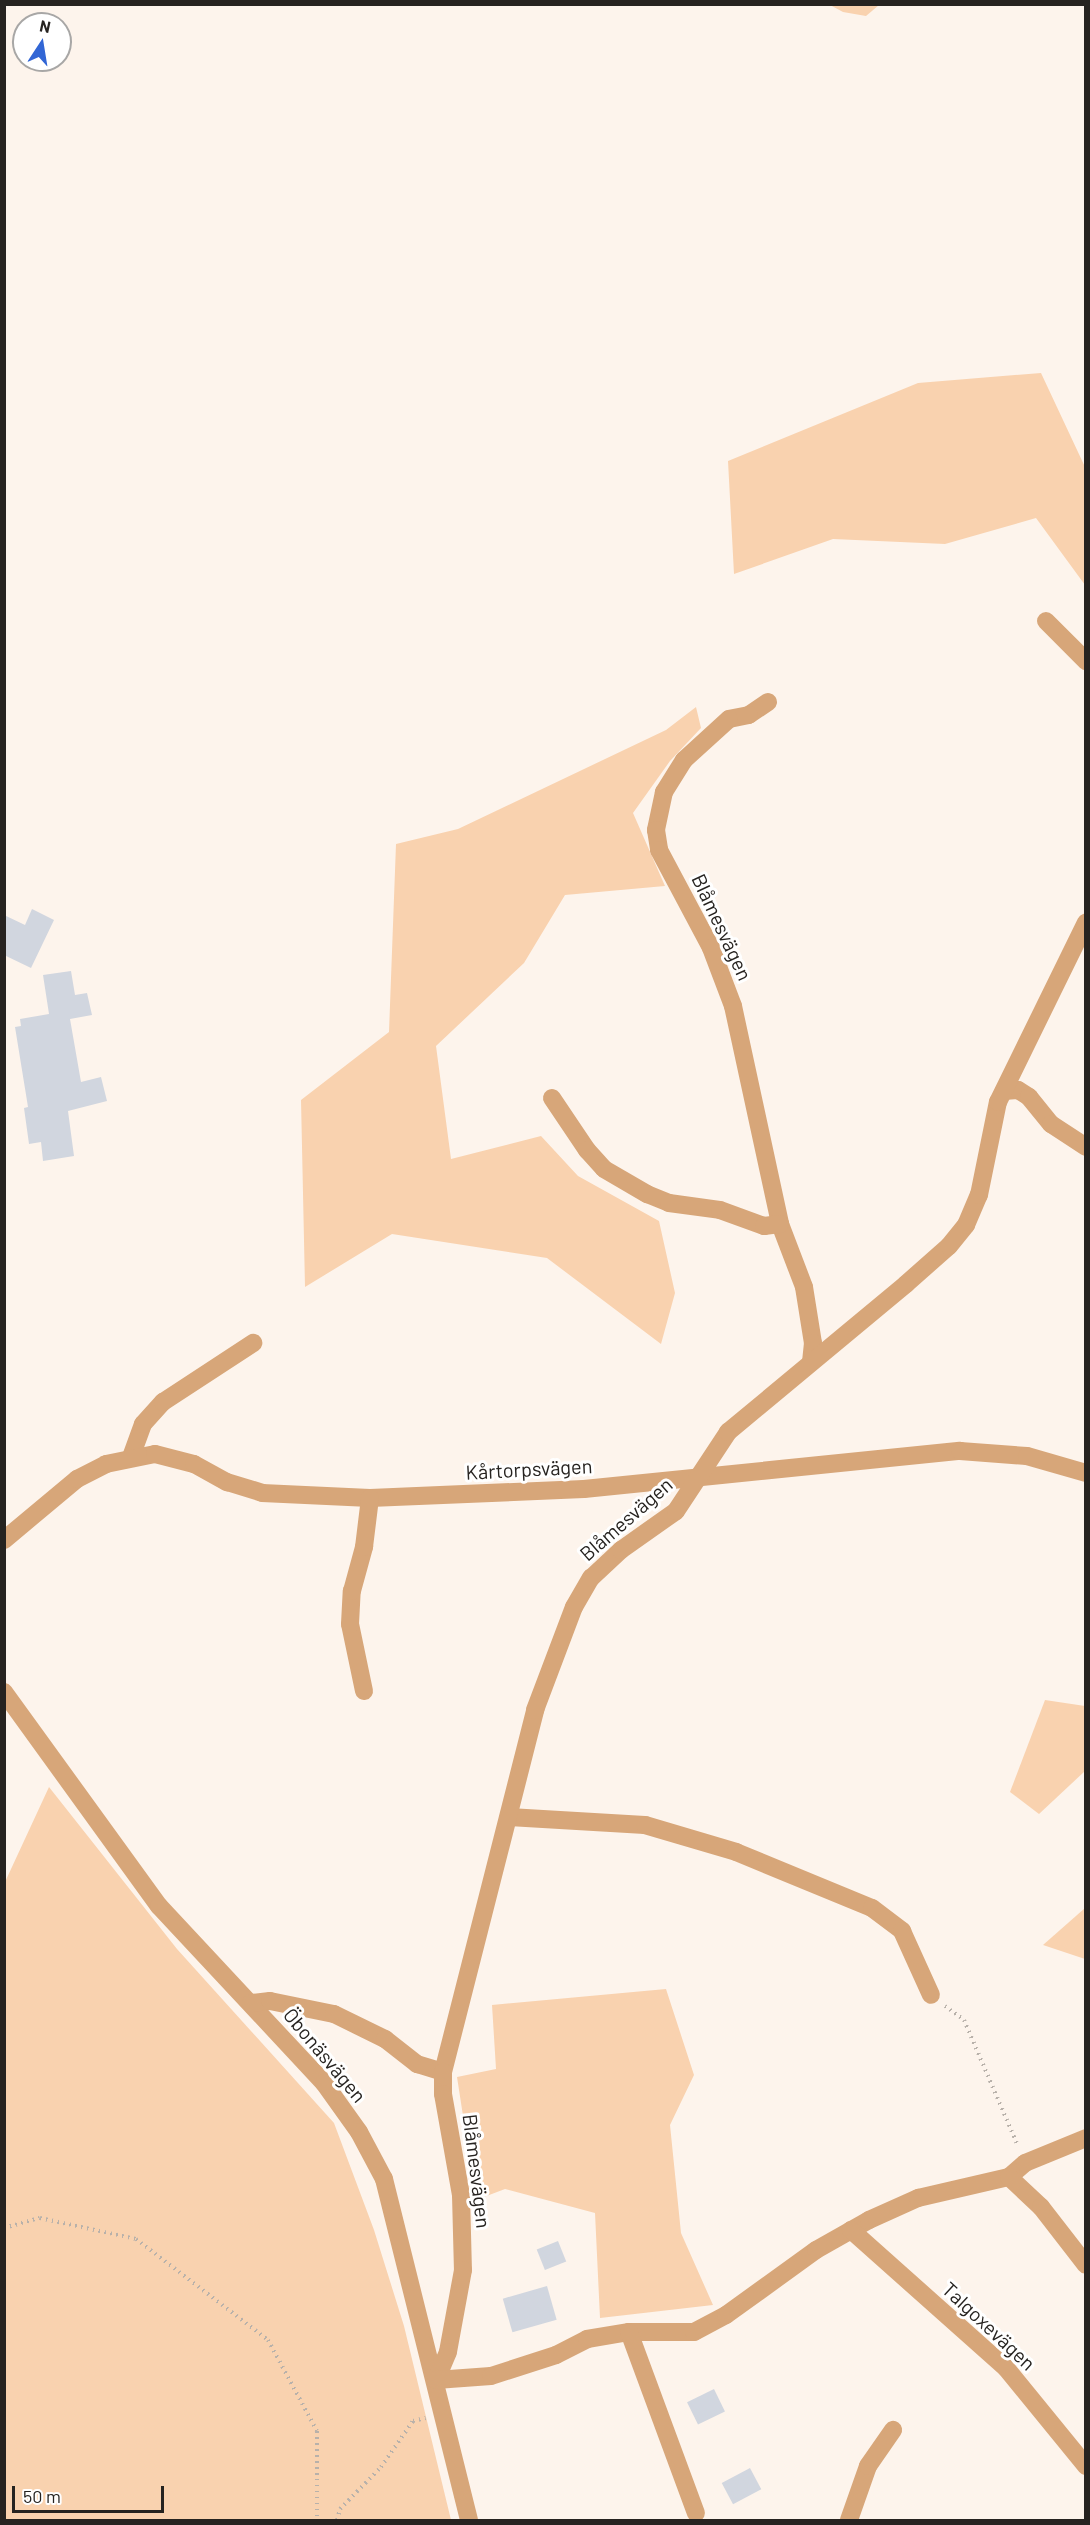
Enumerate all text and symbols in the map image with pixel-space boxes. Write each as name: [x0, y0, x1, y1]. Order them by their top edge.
north arrow: [12, 12, 72, 72]
text: N: [38, 15, 53, 36]
street label: Blåmesvägen: [687, 870, 757, 984]
street label: Kårtorpsvägen: [465, 1454, 593, 1484]
street label: Blåmesvägen: [575, 1472, 677, 1566]
street label: Öbonäsvägen: [279, 2003, 371, 2107]
street label: Blåmesvägen: [458, 2113, 496, 2229]
street label: Talgoxevägen: [938, 2277, 1040, 2375]
scale bar: [15, 2474, 166, 2512]
text: 50 m: [23, 2485, 61, 2507]

